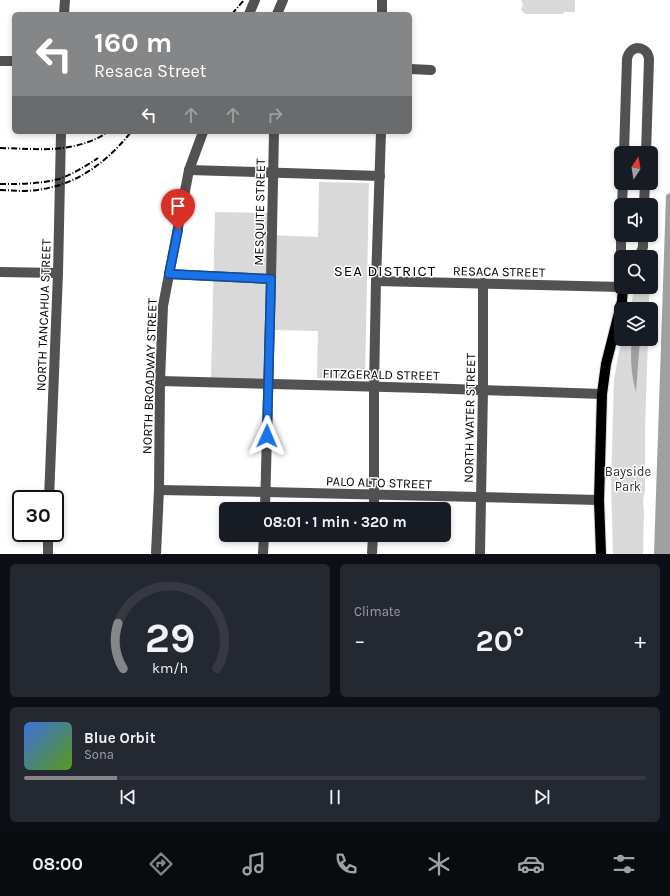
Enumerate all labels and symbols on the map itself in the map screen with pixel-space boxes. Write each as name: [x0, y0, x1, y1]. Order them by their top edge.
north arrow: [614, 146, 658, 190]
street label: MESQUITE STREET: [251, 158, 268, 266]
pin: [161, 189, 195, 230]
street label: NORTH TANCAHUA STREET: [33, 238, 54, 391]
district label: SEA DISTRICT: [334, 262, 436, 280]
street label: RESACA STREET: [453, 263, 546, 280]
street label: NORTH BROADWAY STREET: [139, 297, 160, 454]
street label: NORTH WATER STREET: [461, 352, 478, 483]
street label: FITZGERALD STREET: [322, 366, 440, 383]
position arrow: [246, 415, 288, 457]
park label: Bayside Park: [605, 464, 652, 494]
street label: PALO ALTO STREET: [326, 473, 433, 492]
speed limit sign: 30: [12, 490, 64, 542]

